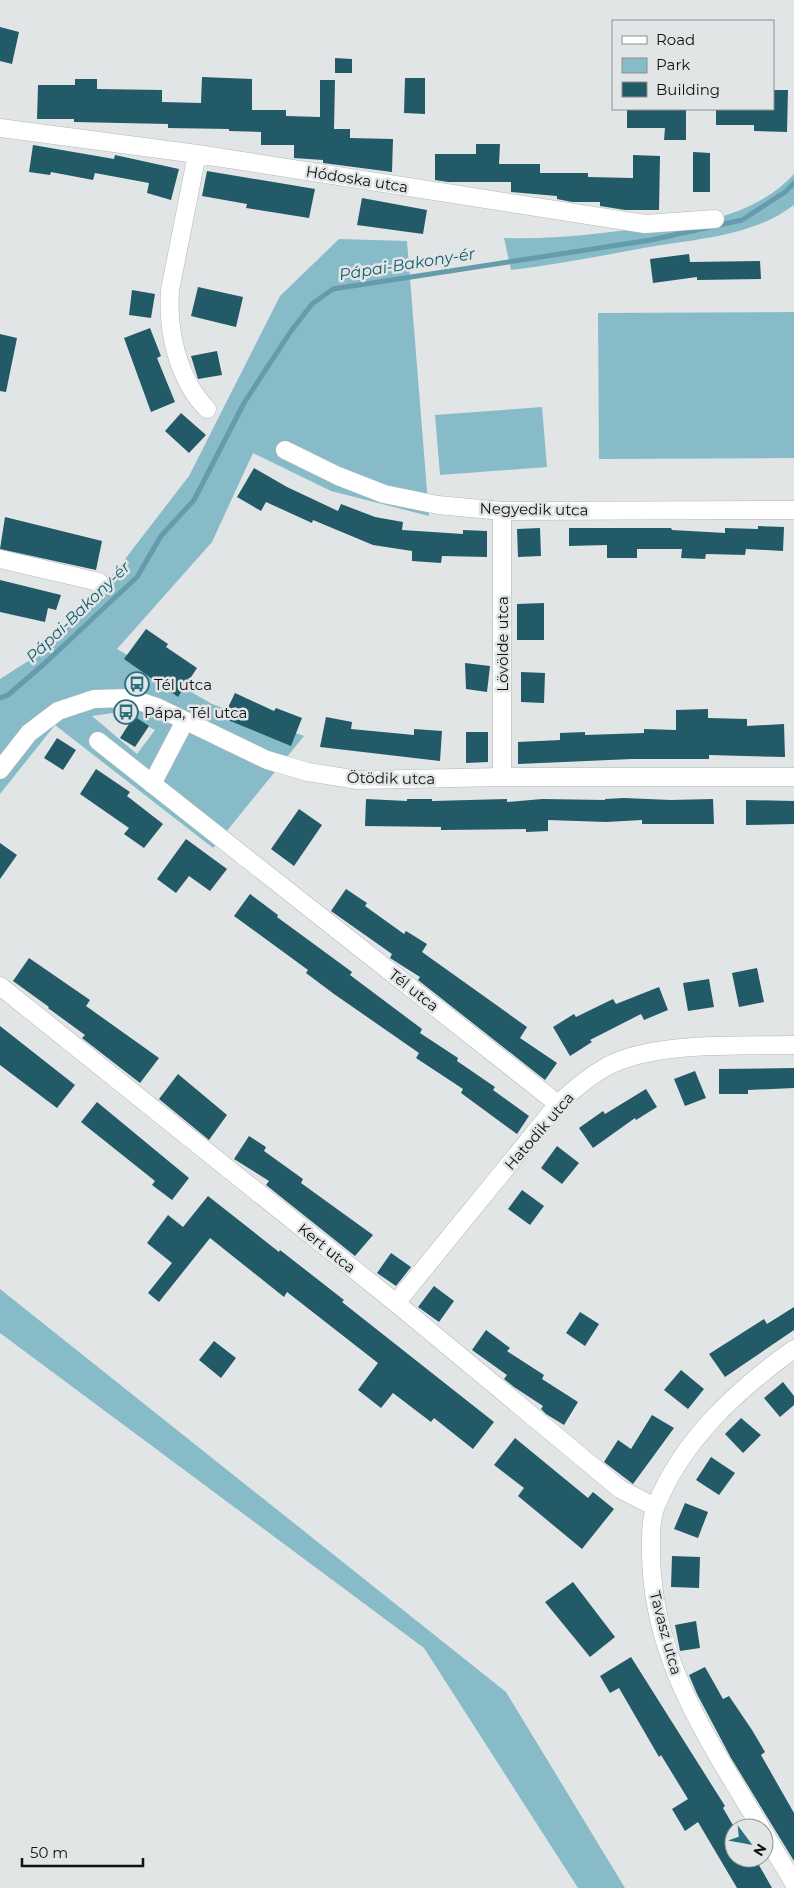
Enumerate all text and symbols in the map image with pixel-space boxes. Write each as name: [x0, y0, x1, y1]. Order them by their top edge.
legend: [612, 20, 774, 110]
text: Road: [656, 30, 695, 49]
text: Park: [656, 55, 690, 74]
text: Building: [656, 80, 720, 99]
street label: Hódoska utca: [305, 162, 409, 196]
water label: Pápai-Bakony-ér: [338, 244, 477, 284]
street label: Negyedik utca: [479, 499, 589, 519]
water label: Pápai-Bakony-ér: [22, 557, 134, 666]
street label: Lövölde utca: [493, 596, 512, 692]
bus stop icon: Tél utca: [124, 671, 150, 697]
place label: Tél utca: [154, 675, 212, 694]
bus stop icon: Pápa, Tél utca: [113, 699, 139, 725]
place label: Pápa, Tél utca: [144, 703, 247, 722]
street label: Ötödik utca: [347, 768, 435, 788]
street label: Tél utca: [385, 965, 443, 1015]
street label: Hatodik utca: [500, 1088, 578, 1174]
street label: Kert utca: [294, 1219, 360, 1277]
street label: Tavasz utca: [646, 1589, 686, 1677]
north arrow: [724, 1818, 774, 1868]
scale bar: [22, 1836, 144, 1868]
text: N: [749, 1840, 771, 1859]
text: 50 m: [30, 1843, 68, 1862]

